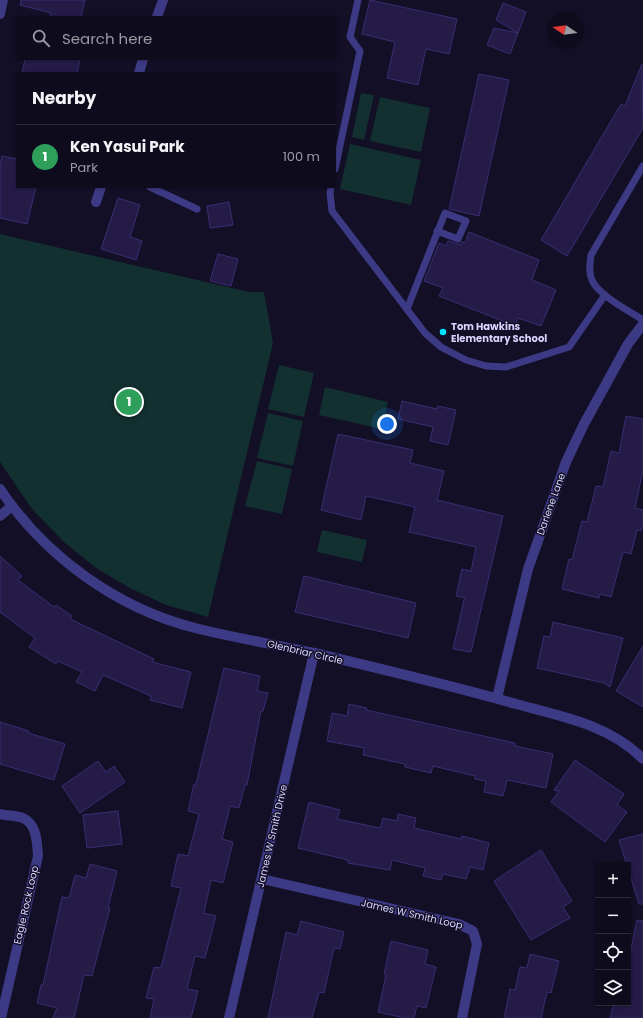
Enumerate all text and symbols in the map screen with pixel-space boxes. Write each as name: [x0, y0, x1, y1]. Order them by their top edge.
north arrow: [547, 12, 583, 48]
search box: [16, 16, 336, 60]
icon: search: [30, 27, 52, 49]
text: Search here: [62, 28, 152, 49]
text: Nearby: [32, 86, 96, 110]
text: Ken Yasui Park: [70, 136, 185, 157]
text: 1: [43, 147, 47, 166]
text: 100 m: [283, 147, 320, 166]
text: Park: [70, 158, 98, 177]
place label: Tom Hawkins Elementary School: [451, 319, 547, 346]
marker: Tom Hawkins Elementary School: [438, 327, 448, 337]
pin: 1: [116, 387, 142, 417]
your location: [377, 414, 397, 434]
street label: Darlene Lane: [533, 471, 569, 537]
street label: Glenbriar Circle: [266, 636, 344, 668]
street label: James W Smith Drive: [253, 783, 291, 889]
map controls: [595, 862, 631, 1006]
button: +: [595, 862, 631, 898]
street label: Eagle Rock Loop: [10, 864, 42, 946]
street label: James W Smith Loop: [360, 895, 465, 933]
button: −: [595, 898, 631, 934]
button: locate: [595, 934, 631, 970]
button: layers: [595, 970, 631, 1006]

